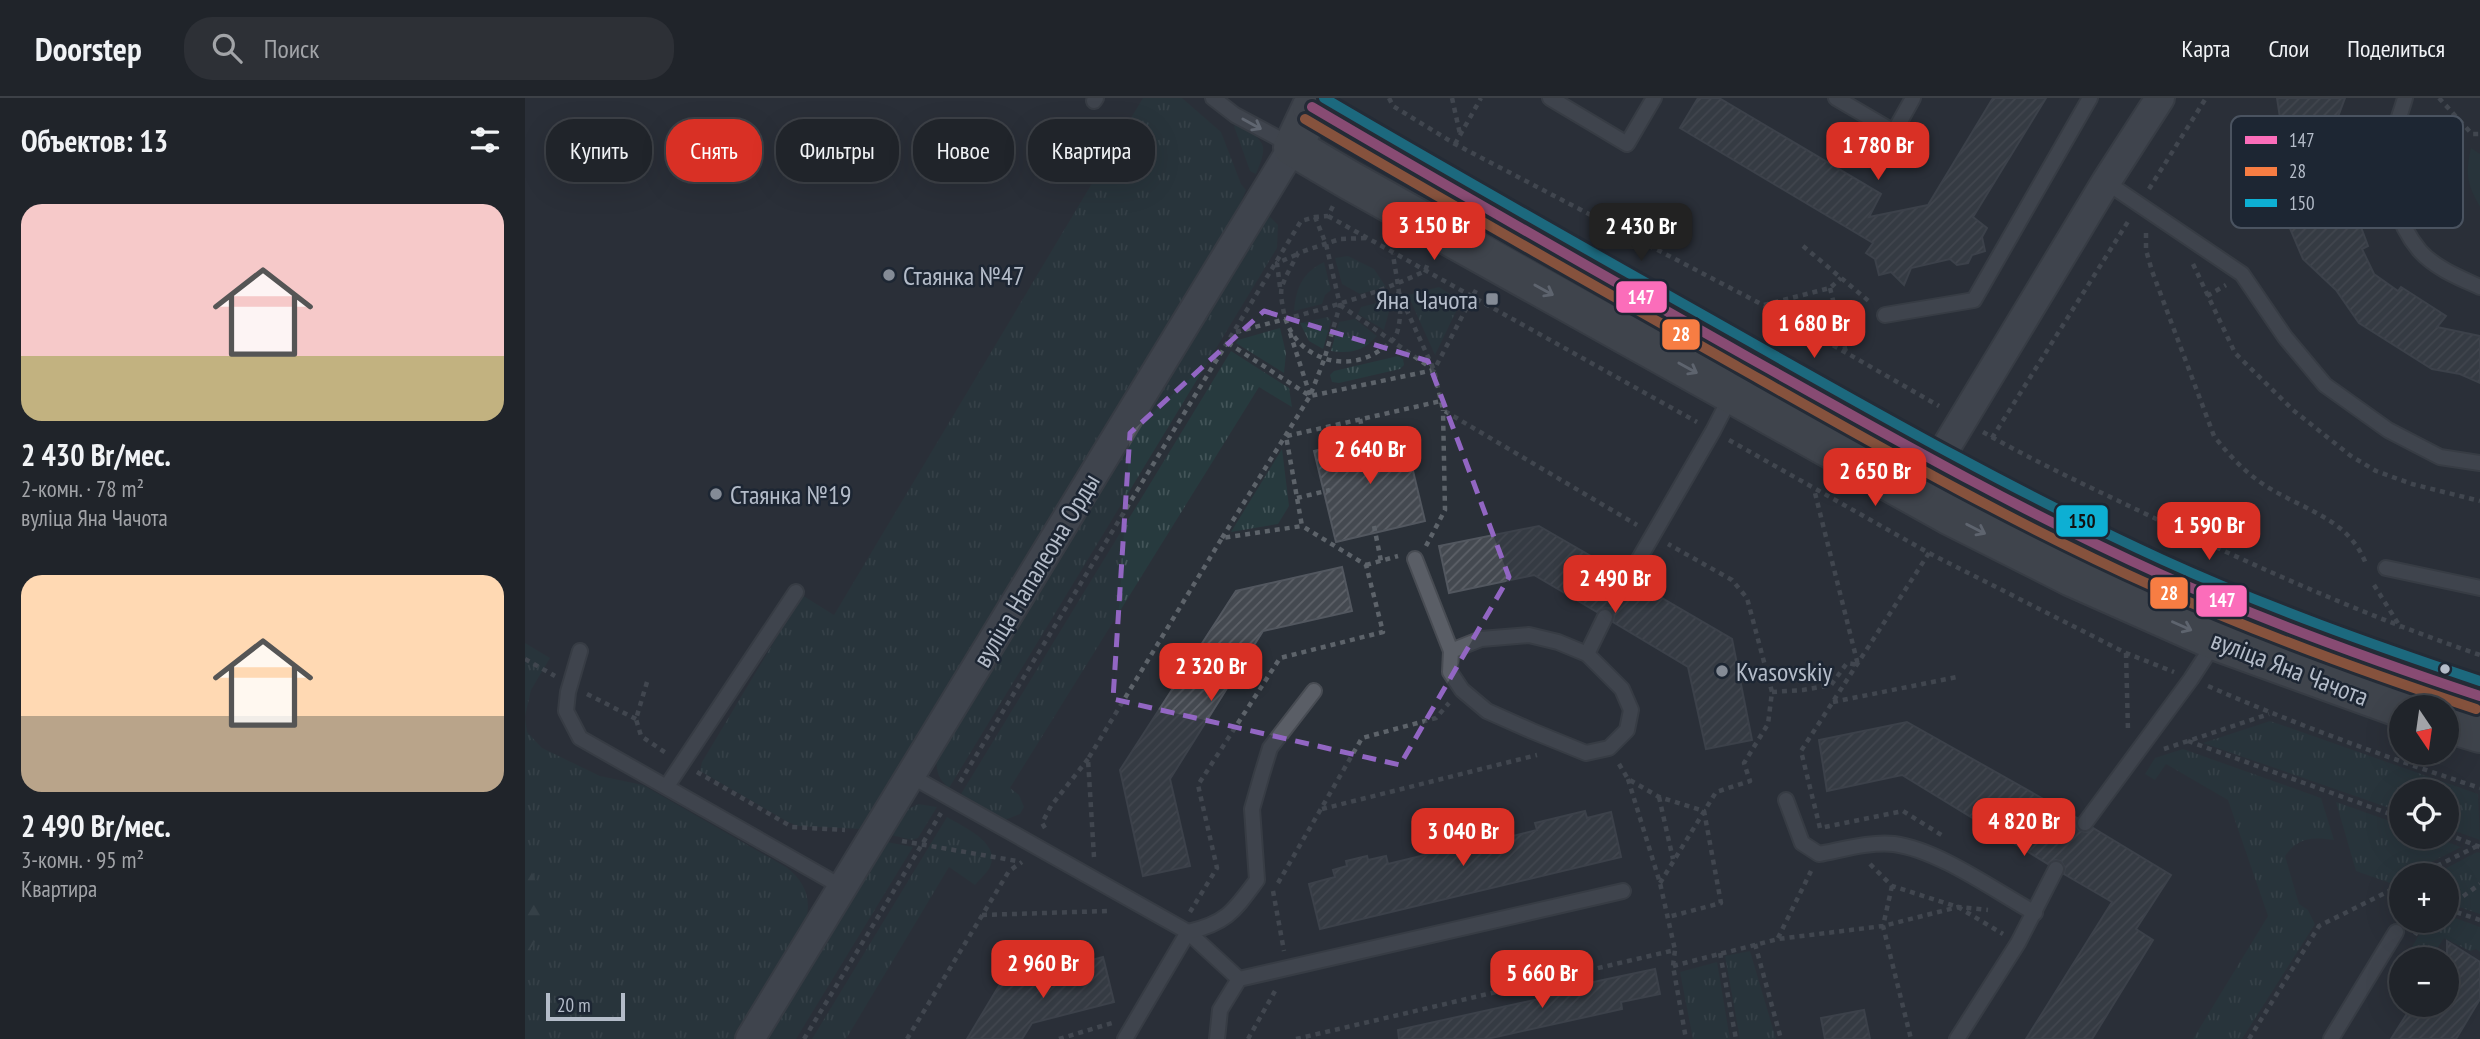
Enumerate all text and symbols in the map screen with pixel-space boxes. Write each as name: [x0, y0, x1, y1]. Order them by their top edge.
search box: [184, 17, 674, 80]
text: Doorstep: [35, 27, 142, 70]
icon: search: [208, 29, 246, 67]
text: Поиск: [264, 32, 319, 65]
text: Карта: [2182, 33, 2230, 64]
text: Слои: [2268, 33, 2309, 64]
text: Поделиться: [2347, 33, 2445, 64]
legend: [2231, 116, 2463, 228]
one-way arrow: [1241, 118, 1262, 131]
chip: Купить: [546, 119, 652, 182]
chip: Снять: [666, 119, 762, 182]
chip: Фильтры: [776, 119, 899, 182]
chip: Новое: [913, 119, 1014, 182]
chip: Квартира: [1028, 119, 1155, 182]
text: Объектов: 13: [21, 121, 168, 160]
icon: filters: [466, 121, 504, 159]
pin: 1 780 Br: [1806, 122, 1950, 182]
text: 147: [2289, 128, 2315, 152]
text: 1 780 Br: [1842, 130, 1914, 159]
text: 28: [2289, 159, 2306, 183]
text: 150: [2289, 191, 2315, 215]
pin: 3 150 Br: [1362, 202, 1506, 262]
pin: 2 430 Br: [1569, 204, 1713, 263]
text: 3 150 Br: [1398, 210, 1470, 239]
text: 2 430 Br: [1605, 211, 1677, 240]
icon: home: [200, 249, 326, 375]
place label: Стаянка №47: [903, 259, 1024, 292]
marker: Стаянка №47: [881, 267, 897, 283]
line badge: 147: [1615, 280, 1668, 314]
place label: Яна Чачота: [1376, 283, 1478, 316]
one-way arrow: [1533, 283, 1554, 297]
text: 147: [1627, 285, 1655, 309]
marker: Яна Чачота: [1484, 291, 1500, 307]
pin: 1 680 Br: [1742, 300, 1886, 360]
text: 1 680 Br: [1778, 308, 1850, 337]
line badge: 28: [1661, 318, 1701, 351]
text: 28: [1672, 322, 1690, 346]
one-way arrow: [1677, 362, 1698, 376]
pin: 2 640 Br: [1298, 426, 1442, 486]
text: 2 640 Br: [1334, 434, 1406, 463]
text: 2 430 Br/мес.: [21, 435, 171, 474]
pin: 2 650 Br: [1803, 448, 1947, 508]
text: 2 650 Br: [1839, 456, 1911, 485]
street label: вуліца Напалеона Орды: [965, 467, 1107, 673]
text: 2-комн. · 78 m²: [21, 474, 144, 503]
place label: Стаянка №19: [730, 478, 851, 511]
marker: Стаянка №19: [708, 486, 724, 502]
text: вуліца Яна Чачота: [21, 503, 168, 532]
pin: 1 590 Br: [2137, 503, 2281, 562]
line badge: 150: [2055, 504, 2109, 538]
text: 150: [2068, 509, 2096, 533]
text: 1 590 Br: [2173, 510, 2245, 539]
one-way arrow: [1966, 522, 1986, 536]
pin: 2 490 Br: [1543, 556, 1687, 615]
text: 2 490 Br: [1579, 563, 1651, 592]
line badge: 28: [2149, 576, 2189, 610]
text: 28: [2160, 581, 2178, 605]
line badge: 147: [2195, 584, 2248, 618]
text: 147: [2208, 588, 2236, 612]
icon: home: [200, 620, 326, 746]
one-way arrow: [2171, 620, 2192, 633]
street label: вуліца Яна Чачота: [2207, 623, 2373, 713]
pin: 2 320 Br: [1139, 644, 1283, 703]
text: 2 320 Br: [1175, 651, 1247, 680]
place label: Kvasovskiy: [1736, 655, 1833, 688]
unlabelled marker: [2438, 662, 2452, 676]
marker: Kvasovskiy: [1714, 663, 1730, 679]
north arrow: [2389, 695, 2459, 765]
map controls: [2389, 695, 2459, 1017]
button: locate: [2389, 779, 2459, 849]
pin: 4 820 Br: [1952, 798, 2096, 858]
text: 2 490 Br/мес.: [21, 806, 171, 845]
text: 4 820 Br: [1988, 806, 2060, 835]
pin: 3 040 Br: [1391, 808, 1535, 868]
text: 3 040 Br: [1427, 816, 1499, 845]
text: 3-комн. · 95 m²: [21, 845, 144, 874]
button: +: [2389, 863, 2459, 933]
text: Квартира: [21, 874, 97, 903]
pin: 2 960 Br: [971, 940, 1115, 1000]
button: −: [2389, 947, 2459, 1017]
text: 2 960 Br: [1007, 948, 1079, 977]
pin: 5 660 Br: [1470, 950, 1614, 1010]
text: 5 660 Br: [1506, 958, 1578, 987]
scale bar: [546, 990, 625, 1022]
text: 20 m: [557, 993, 591, 1017]

